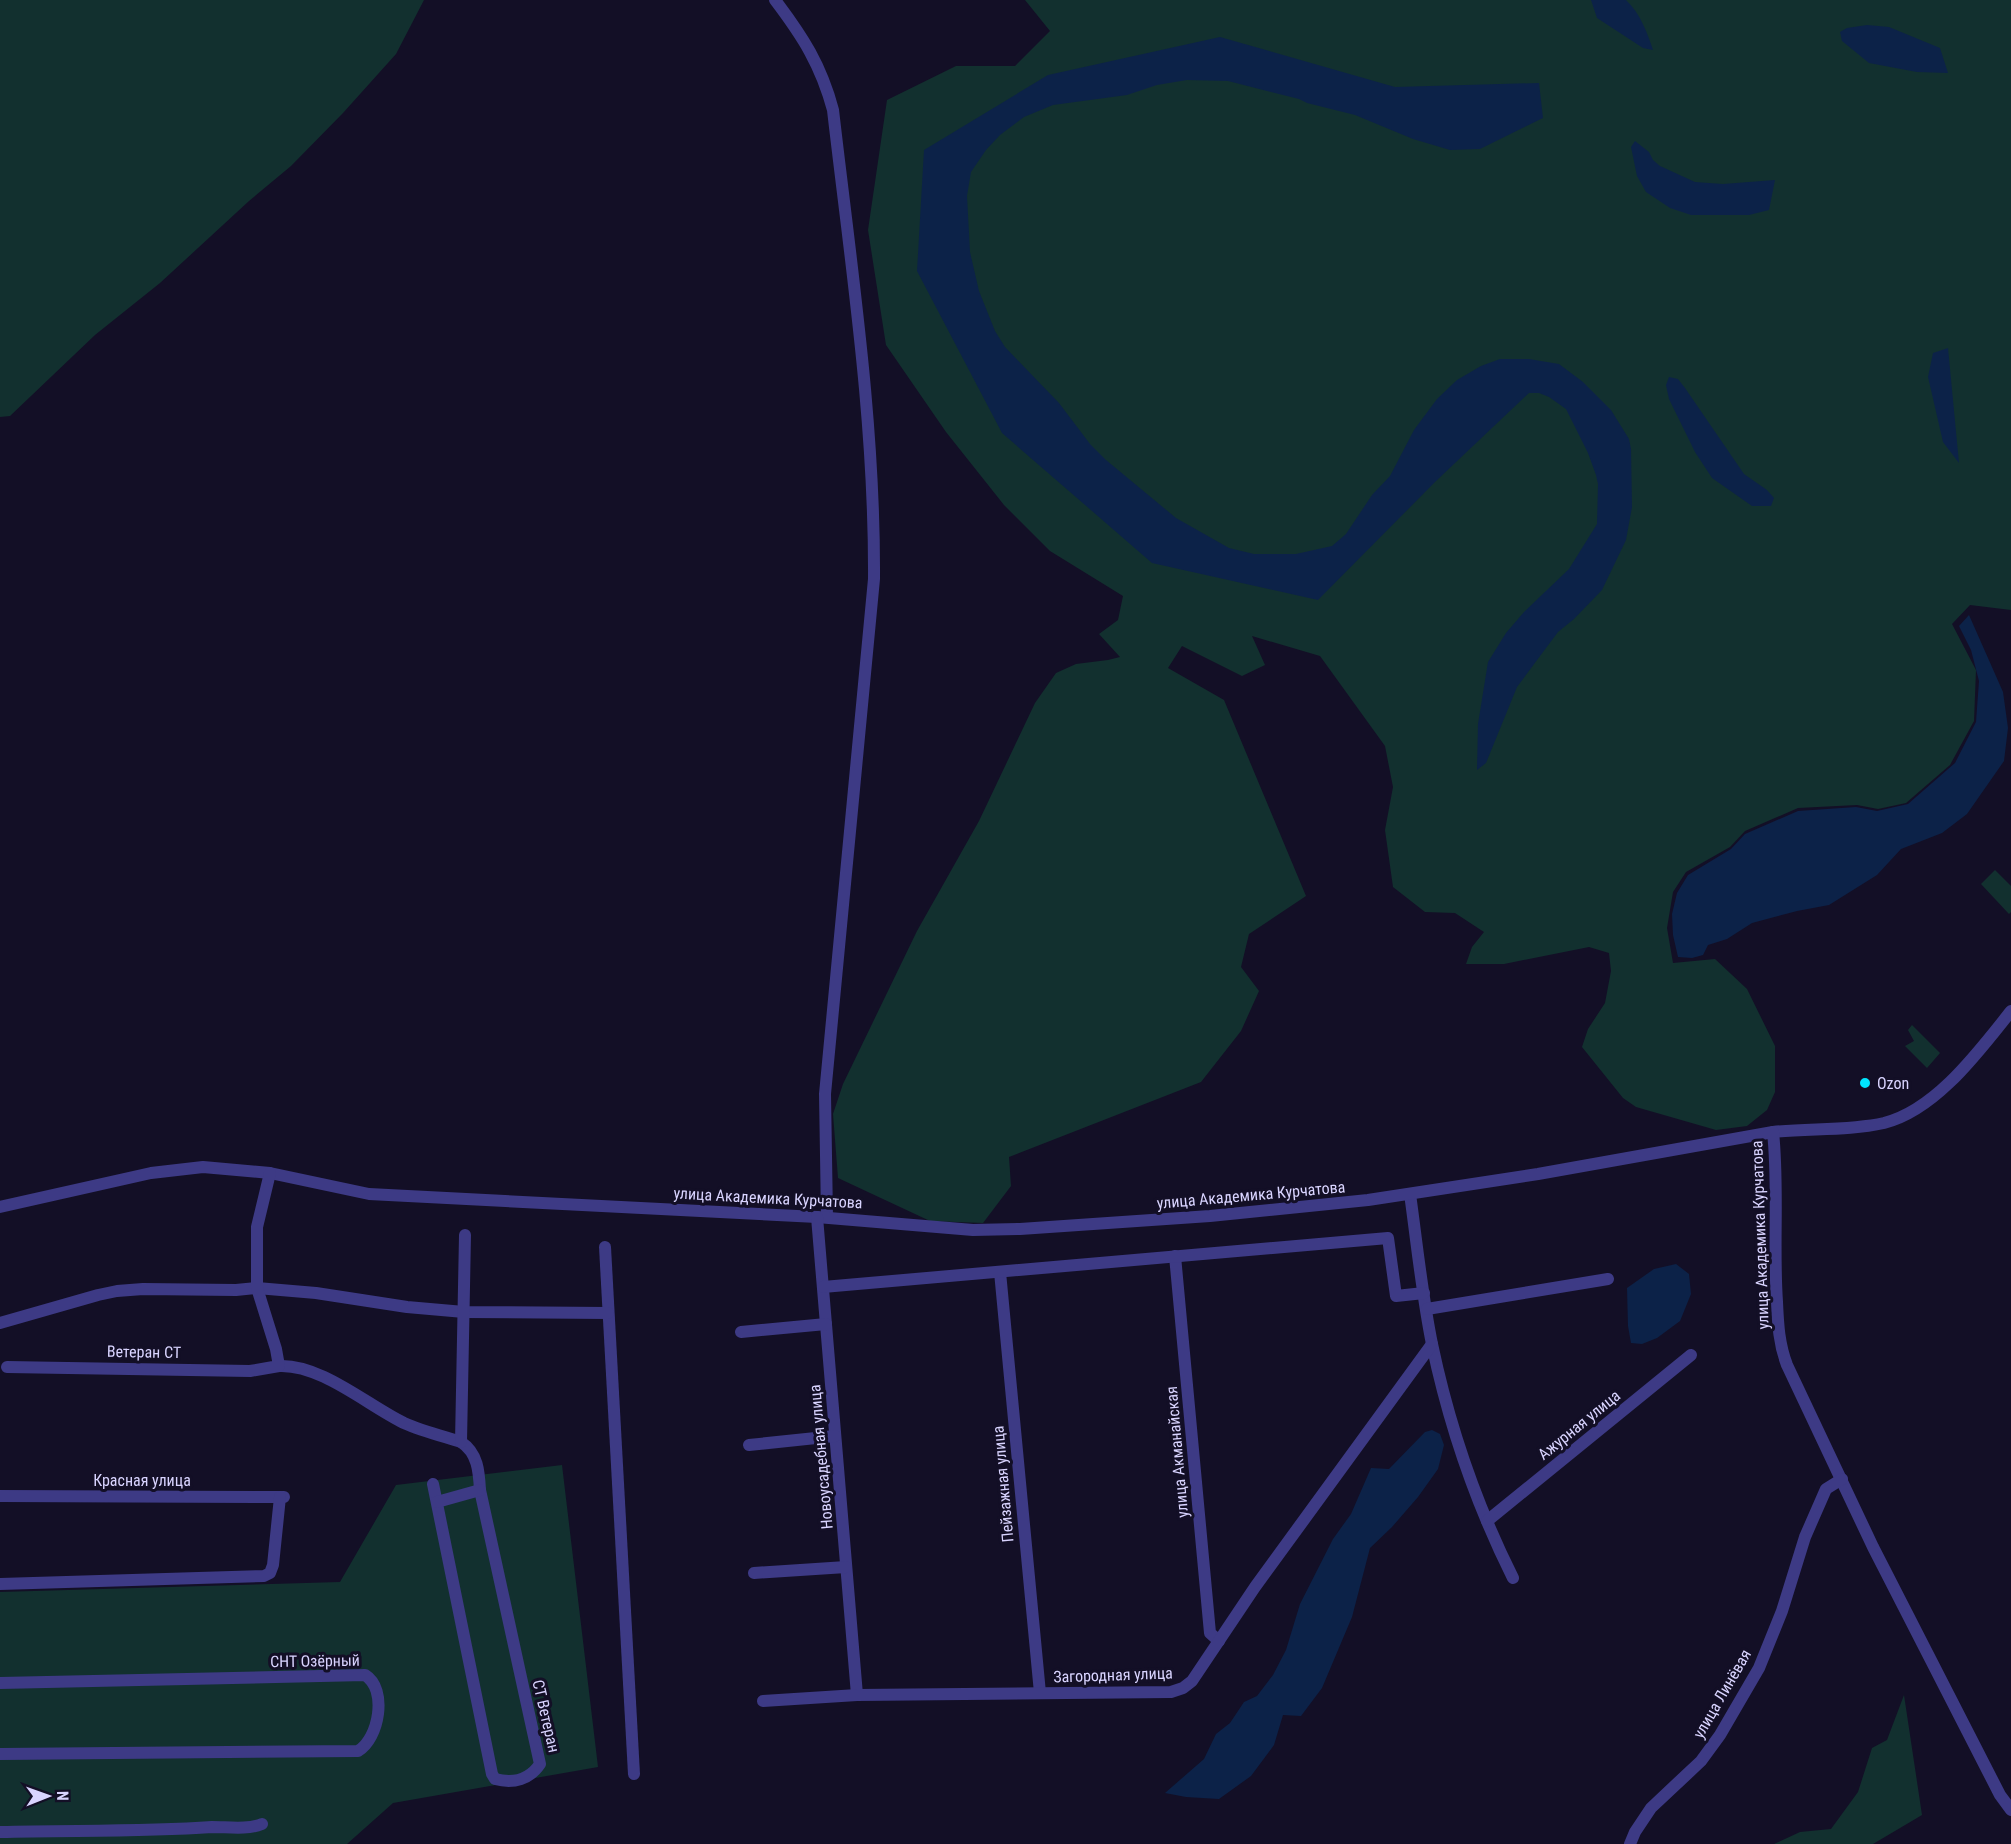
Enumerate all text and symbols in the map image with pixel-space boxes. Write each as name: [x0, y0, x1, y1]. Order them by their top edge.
place label: Ozon: [1877, 1074, 1909, 1093]
marker: Ozon: [1858, 1076, 1872, 1090]
street label: улица Академика Курчатова: [1747, 1140, 1773, 1330]
street label: улица Академика Курчатова: [1156, 1177, 1346, 1213]
street label: улица Академика Курчатова: [673, 1184, 863, 1212]
street label: Ветеран СТ: [107, 1342, 181, 1362]
street label: Новоусадебная улица: [805, 1384, 837, 1530]
street label: улица Акманайская: [1162, 1386, 1192, 1518]
street label: Ажурная улица: [1534, 1386, 1624, 1464]
street label: Пейзажная улица: [988, 1425, 1018, 1543]
street label: Красная улица: [93, 1471, 191, 1490]
street label: улица Линёвая: [1689, 1646, 1755, 1742]
street label: СНТ Озёрный: [270, 1651, 360, 1671]
street label: Загородная улица: [1053, 1663, 1173, 1687]
street label: СТ Ветеран: [528, 1678, 564, 1754]
north arrow: [18, 1766, 78, 1826]
text: N: [53, 1791, 72, 1801]

